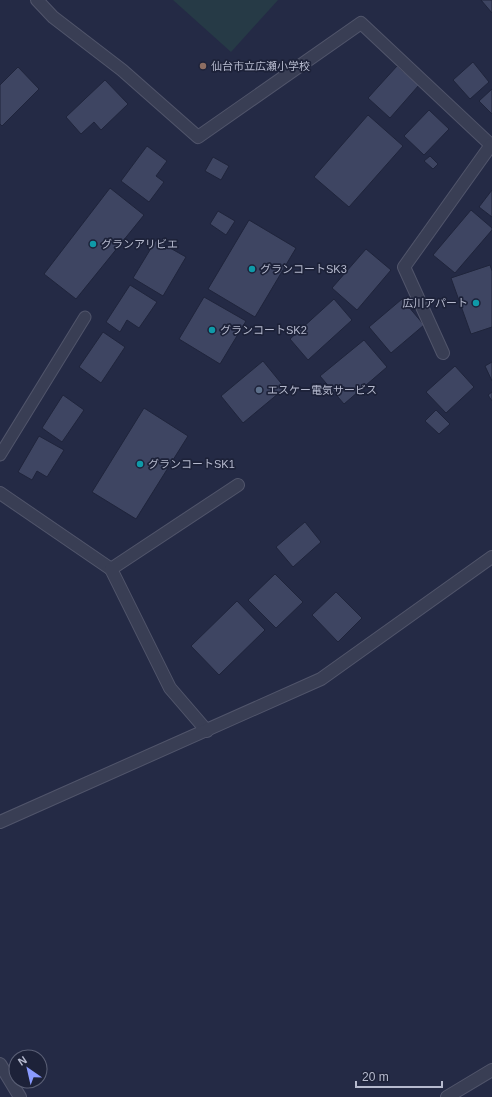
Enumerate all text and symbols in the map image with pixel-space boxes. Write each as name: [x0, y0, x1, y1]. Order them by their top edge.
place label: 仙台市立広瀬小学校: [211, 60, 310, 72]
marker: 仙台市立広瀬小学校: [198, 61, 208, 71]
place label: グランアリビエ: [101, 238, 178, 250]
marker: グランアリビエ: [88, 239, 98, 249]
place label: グランコートSK3: [260, 263, 347, 275]
marker: グランコートSK3: [247, 264, 257, 274]
place label: 広川アパート: [402, 297, 468, 309]
marker: 広川アパート: [471, 298, 481, 308]
place label: グランコートSK2: [220, 324, 307, 336]
marker: グランコートSK2: [207, 325, 217, 335]
place label: エスケー電気サービス: [267, 384, 377, 396]
marker: エスケー電気サービス: [254, 385, 264, 395]
place label: グランコートSK1: [148, 458, 235, 470]
marker: グランコートSK1: [135, 459, 145, 469]
north arrow: [8, 1049, 48, 1089]
text: N: [16, 1053, 29, 1068]
scale bar: [356, 1063, 442, 1089]
text: 20 m: [362, 1070, 389, 1084]

